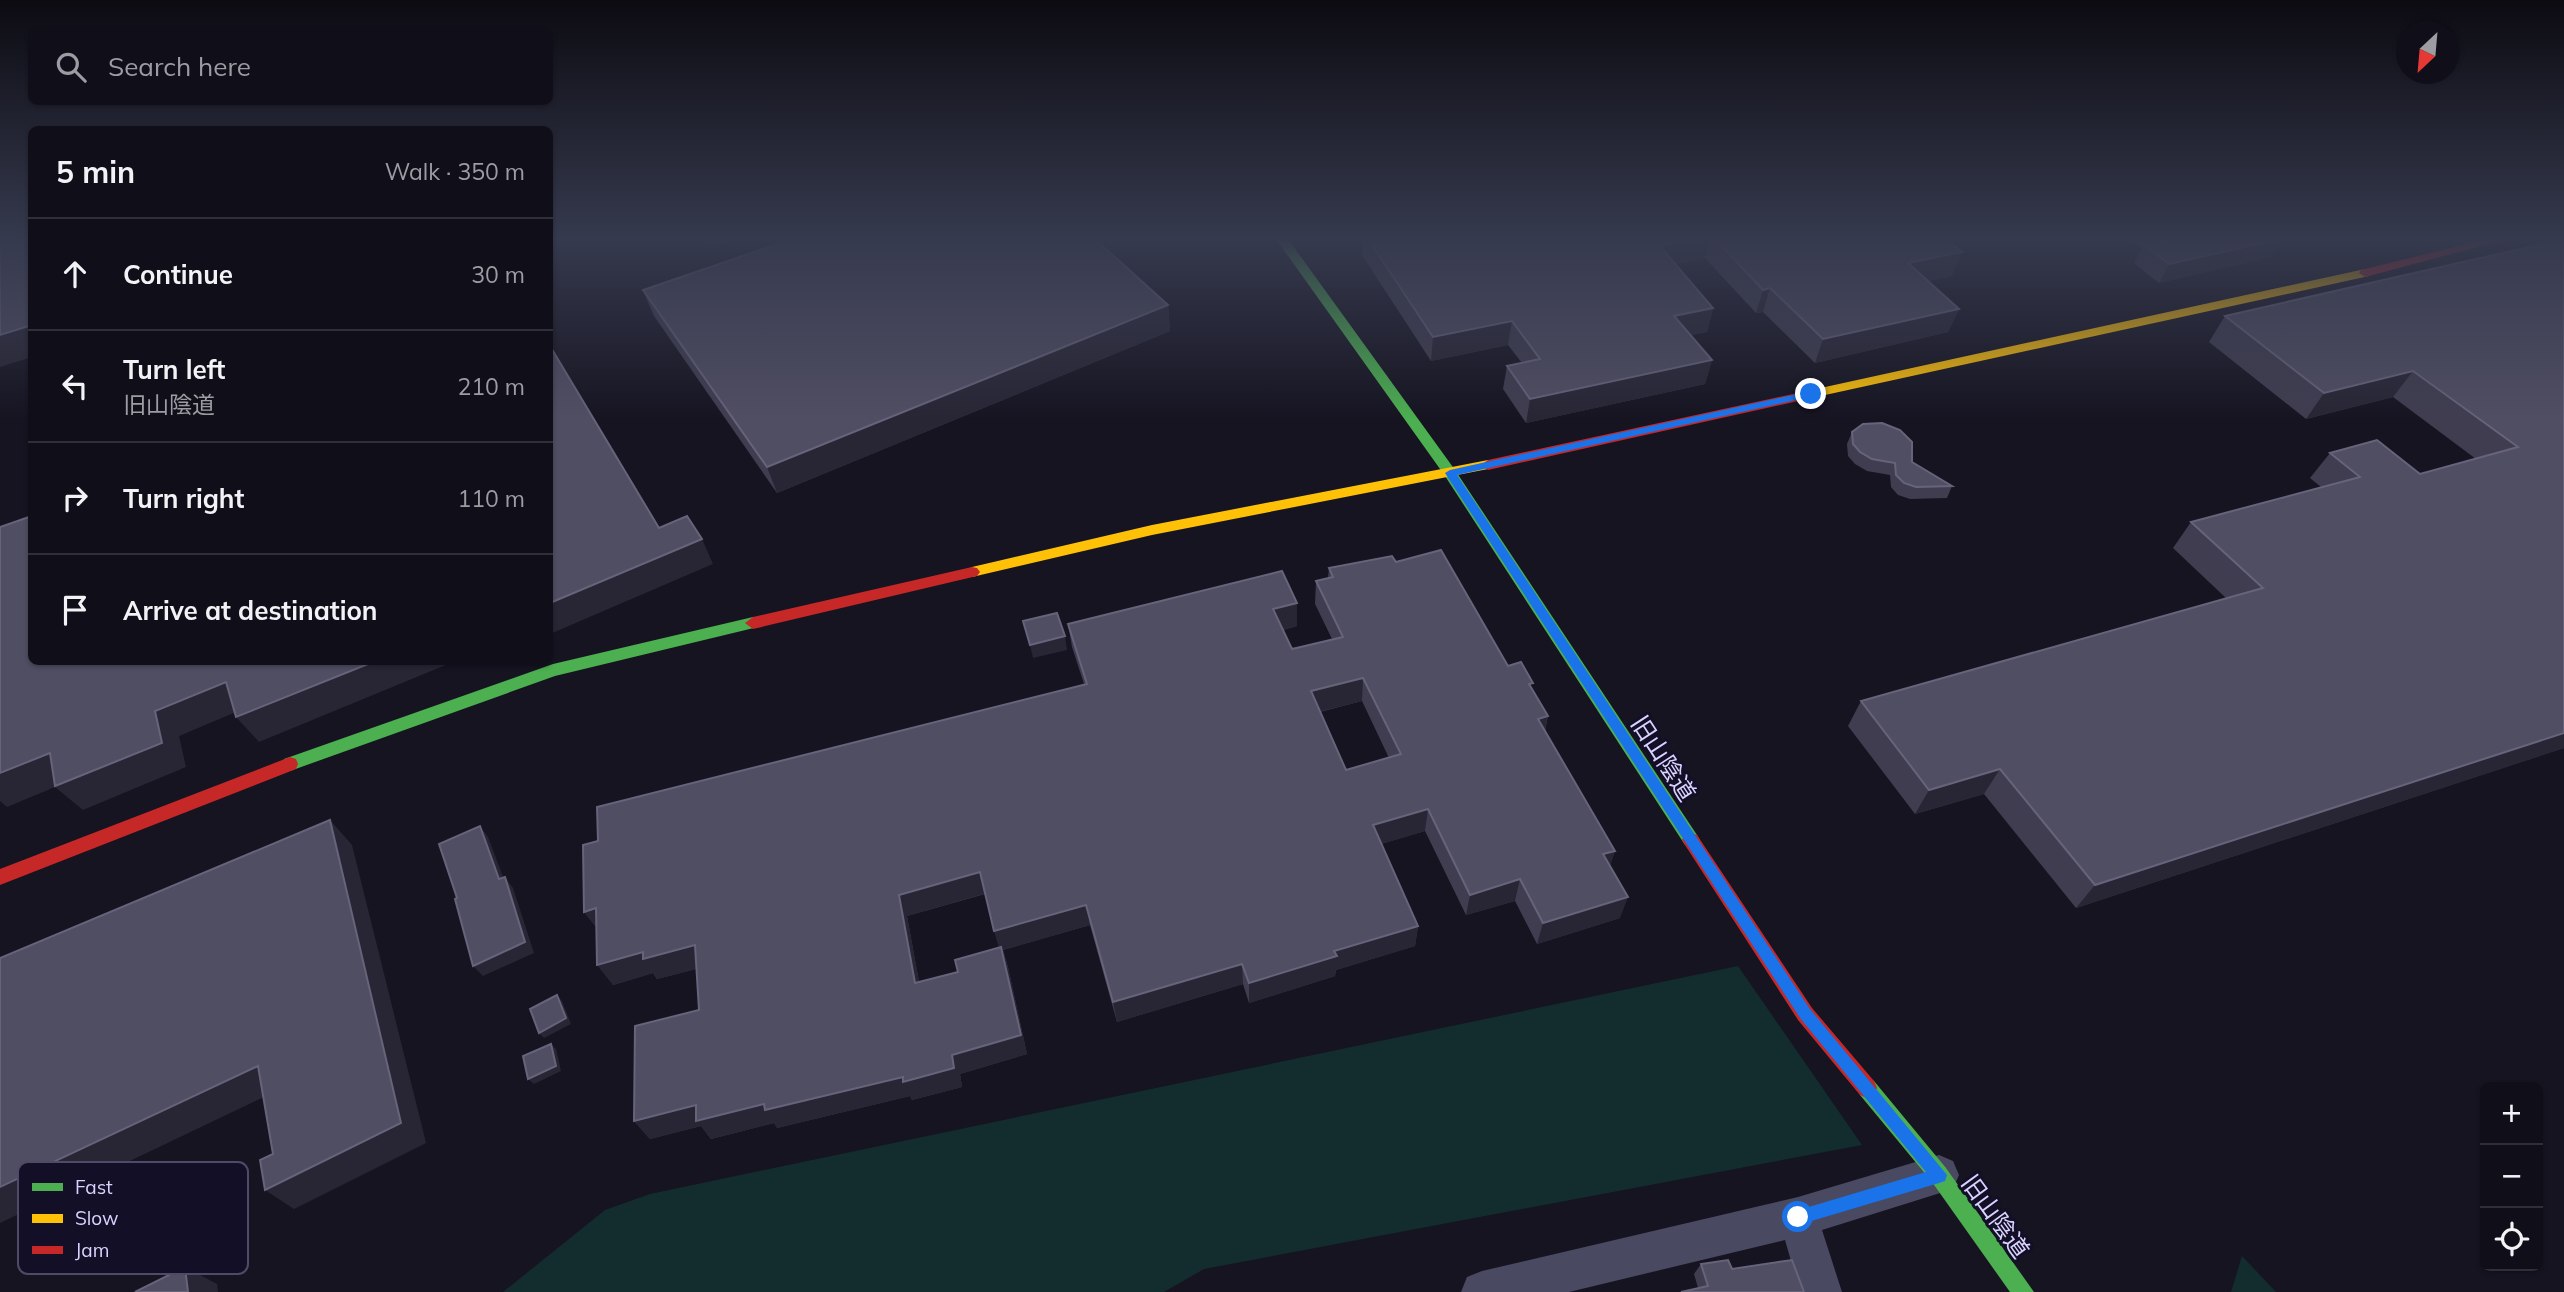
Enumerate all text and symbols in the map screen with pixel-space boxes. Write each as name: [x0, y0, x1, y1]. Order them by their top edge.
north arrow: [2396, 21, 2459, 84]
search box: [28, 28, 553, 105]
icon: search: [52, 48, 90, 86]
text: Search here: [108, 50, 251, 83]
text: 5 min: [56, 153, 135, 191]
text: Walk · 350 m: [385, 157, 525, 186]
icon: ahead: [56, 255, 94, 293]
text: Continue: [123, 258, 233, 291]
text: 30 m: [471, 260, 525, 289]
text: Turn left: [123, 353, 225, 386]
icon: left: [56, 367, 94, 405]
text: 210 m: [457, 372, 525, 401]
route end: [1795, 378, 1826, 409]
text: 旧山陰道: [123, 390, 215, 419]
icon: right: [56, 479, 94, 517]
text: Turn right: [123, 482, 244, 515]
text: 110 m: [457, 484, 525, 513]
icon: arrive: [56, 591, 94, 629]
text: Arrive at destination: [123, 594, 378, 627]
street label: 旧山陰道: [1625, 710, 1703, 806]
map controls: [2480, 1082, 2543, 1271]
button: +: [2480, 1082, 2543, 1145]
button: −: [2480, 1145, 2543, 1208]
legend: [18, 1162, 248, 1274]
street label: 旧山陰道: [1956, 1168, 2036, 1264]
text: Fast: [75, 1175, 113, 1199]
route start: [1782, 1201, 1813, 1232]
text: Slow: [75, 1206, 119, 1230]
button: locate: [2480, 1208, 2543, 1271]
text: Jam: [75, 1238, 109, 1262]

